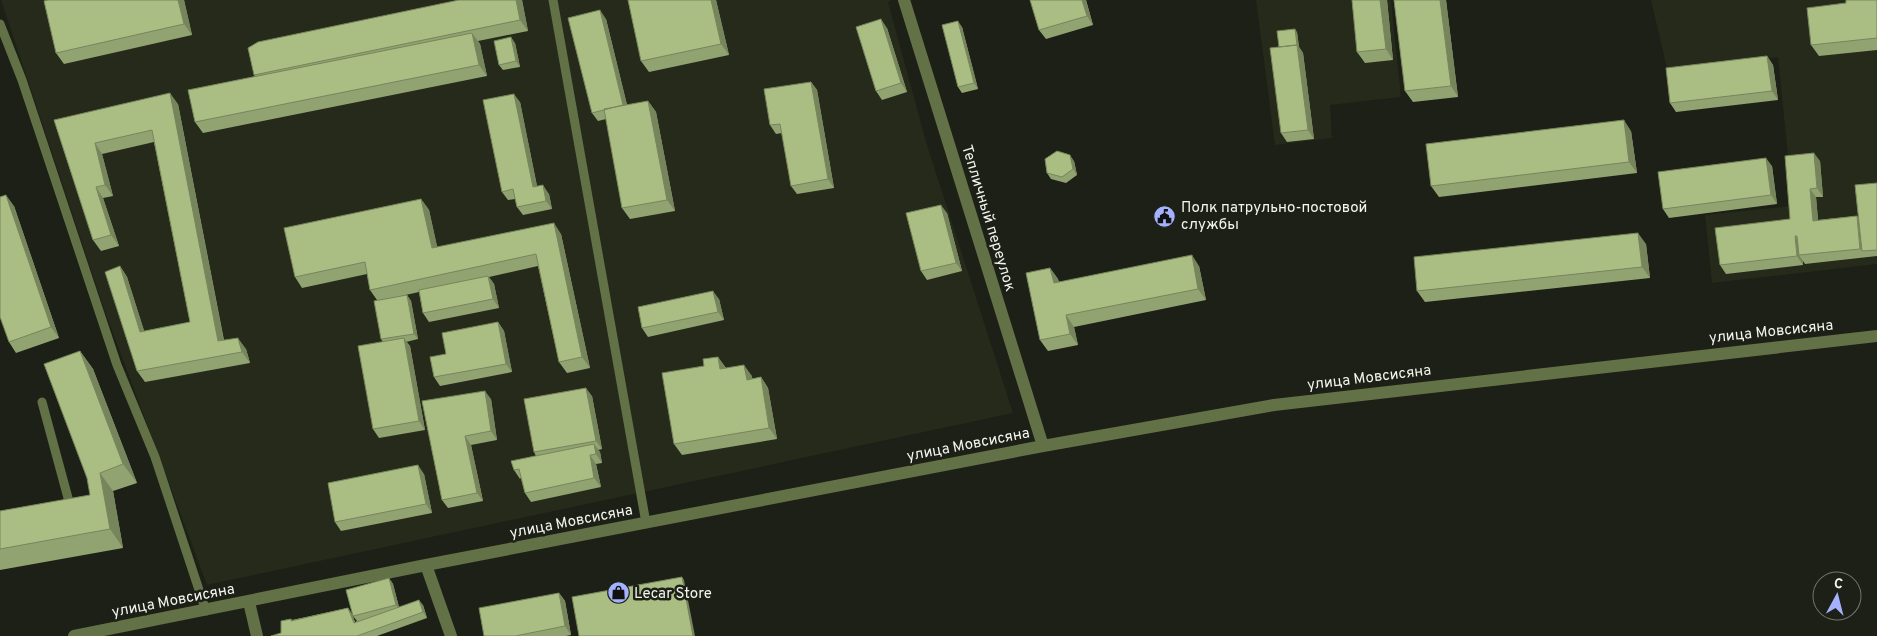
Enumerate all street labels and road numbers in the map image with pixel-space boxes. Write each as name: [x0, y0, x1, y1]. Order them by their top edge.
street label: Тепличный переулок: [956, 143, 1019, 294]
street label: улица Мовсисяна: [1708, 317, 1834, 348]
street label: улица Мовсисяна: [1306, 361, 1432, 396]
street label: улица Мовсисяна: [905, 424, 1031, 467]
street label: улица Мовсисяна: [508, 501, 634, 544]
street label: улица Мовсисяна: [110, 580, 236, 623]

